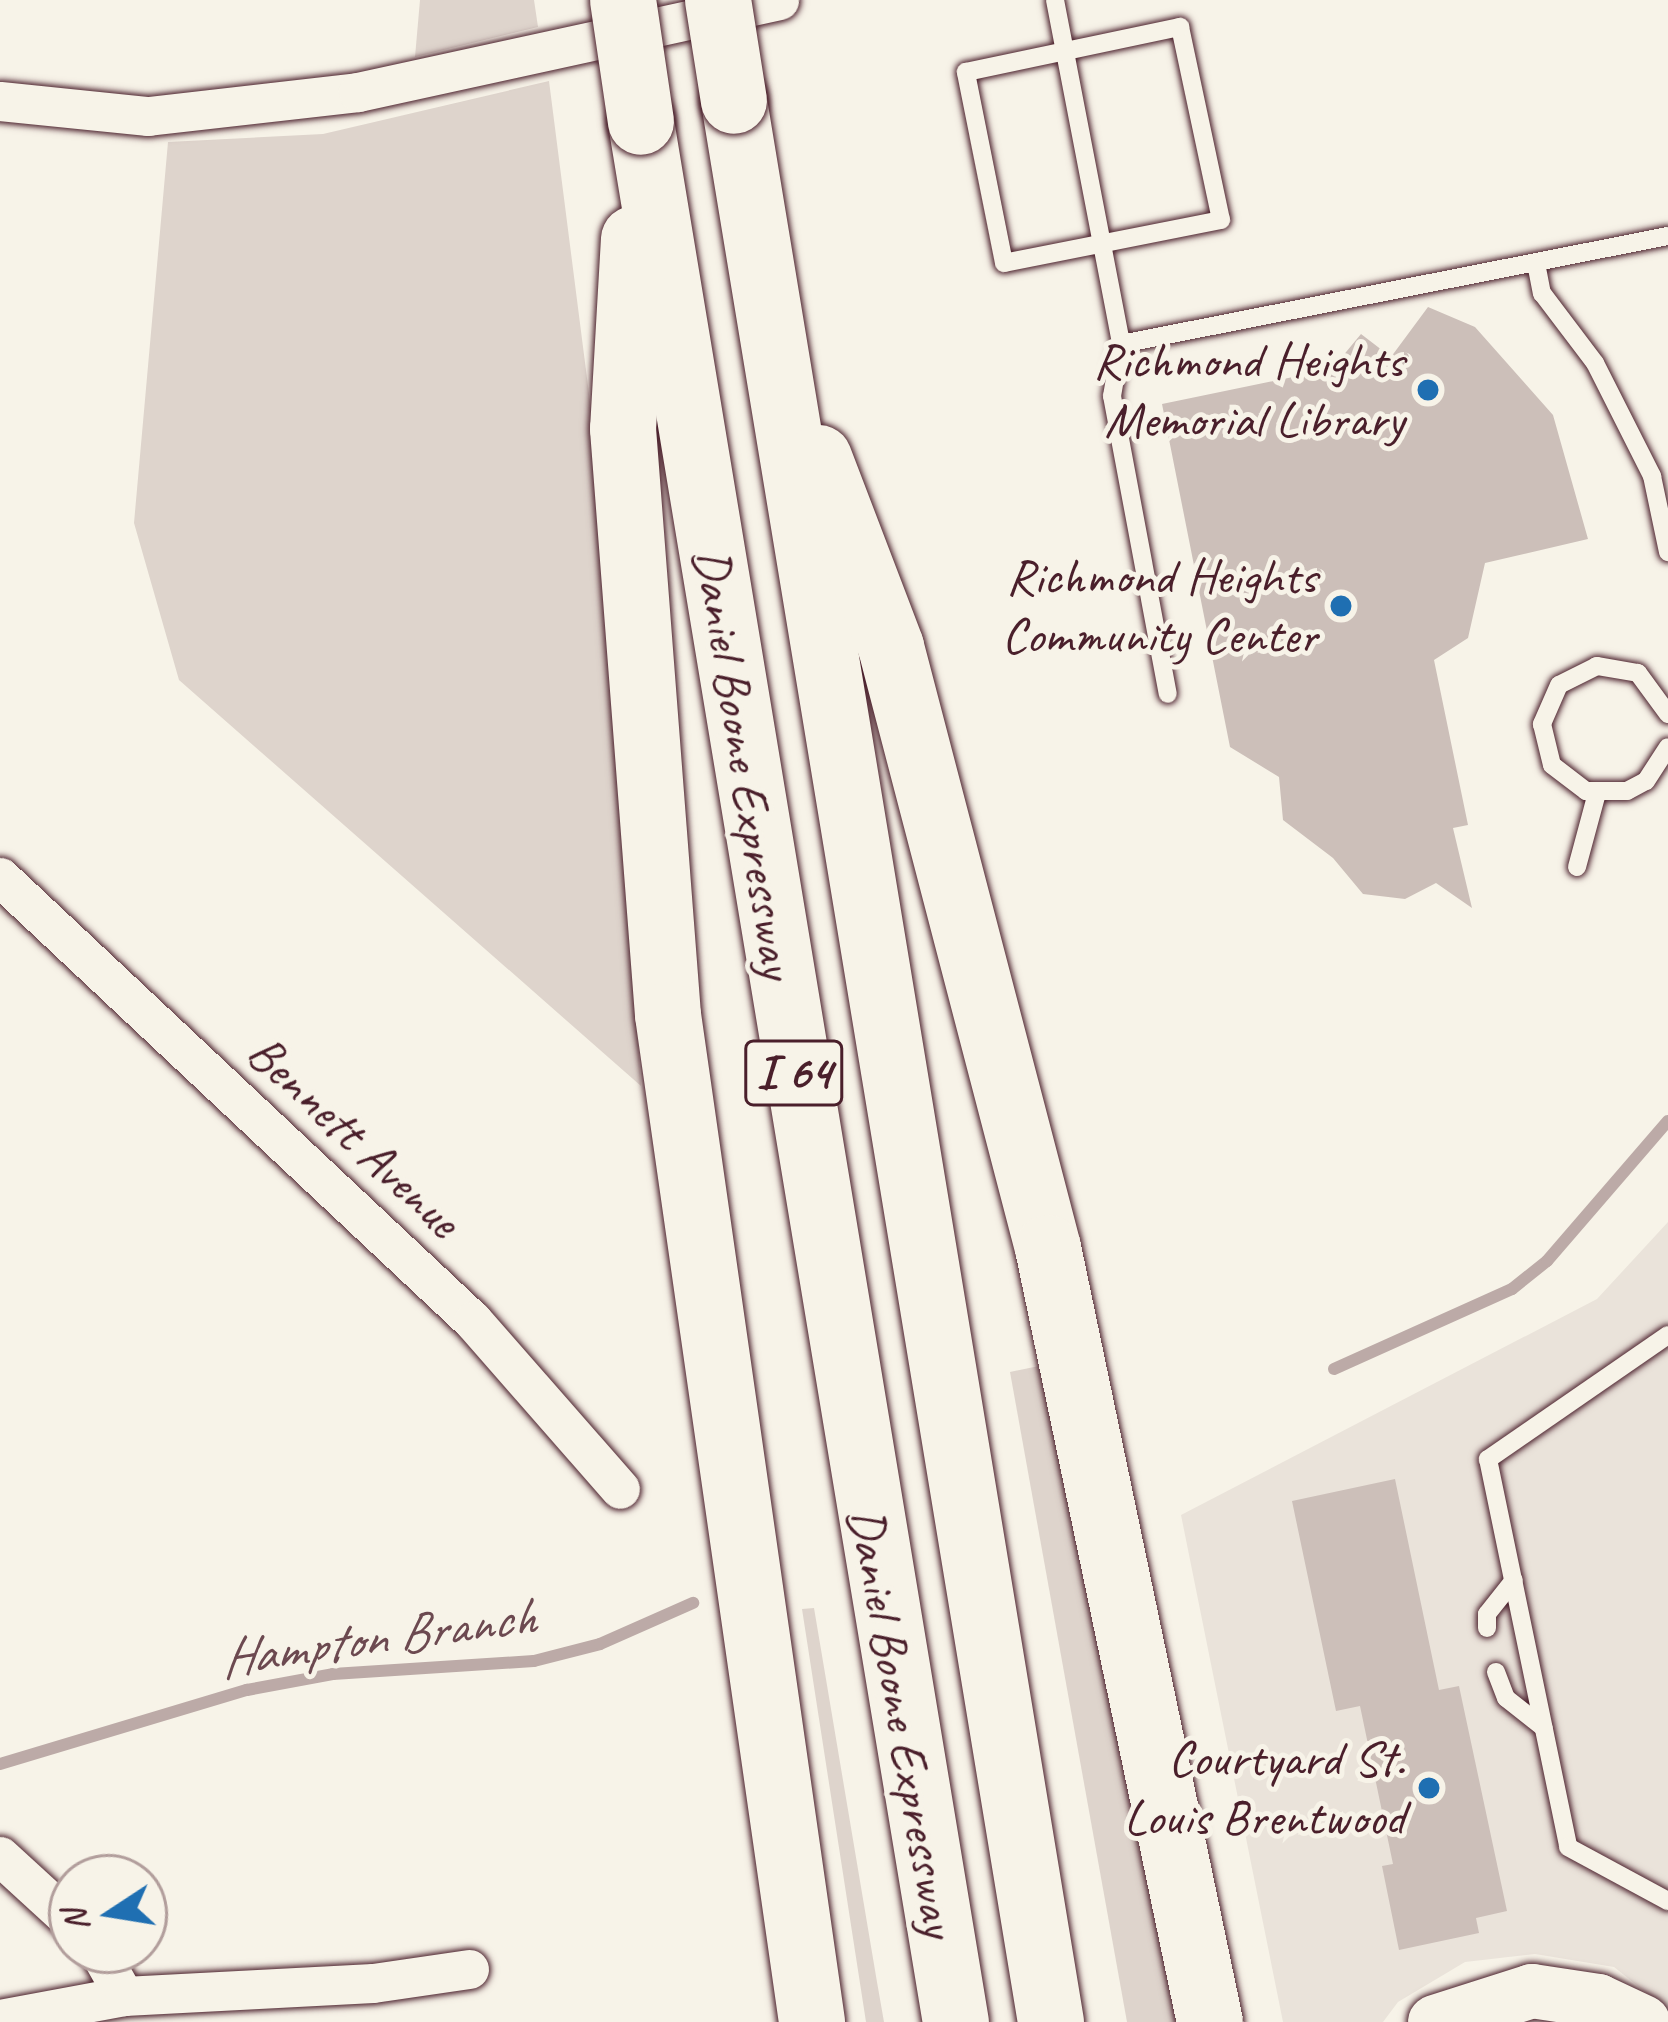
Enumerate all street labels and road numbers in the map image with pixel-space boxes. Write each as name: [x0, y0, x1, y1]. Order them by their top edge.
street label: Daniel Boone Expressway: [681, 544, 809, 982]
street label: Bennett Avenue: [235, 1022, 473, 1250]
road number: I 64: [743, 1031, 845, 1115]
street label: Daniel Boone Expressway: [835, 1503, 971, 1941]

